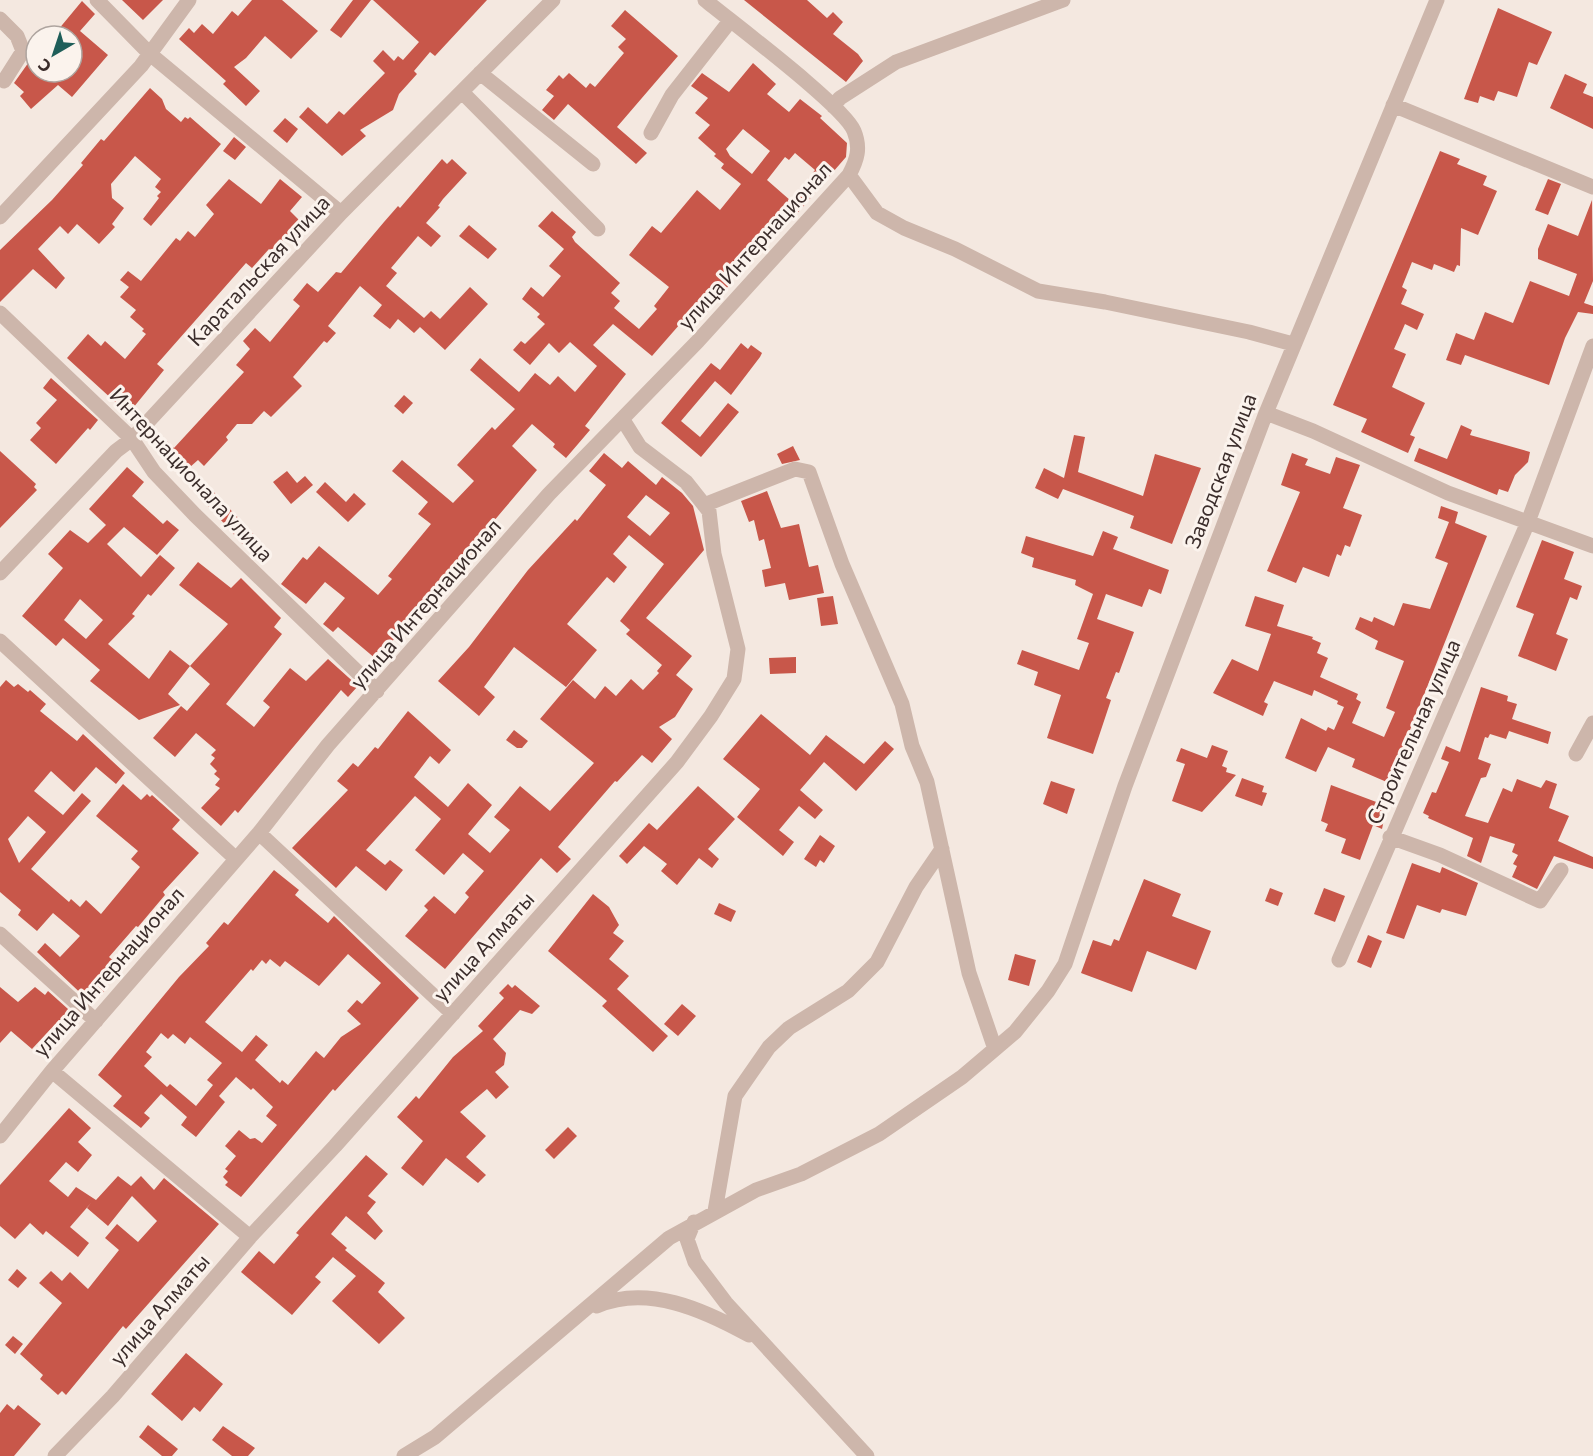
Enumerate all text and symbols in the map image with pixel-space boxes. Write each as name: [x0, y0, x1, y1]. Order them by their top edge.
north arrow: [24, 24, 84, 84]
text: С: [34, 55, 54, 77]
street label: улица Интернационал: [672, 156, 836, 334]
street label: Каратальская улица: [182, 189, 334, 350]
street label: Интернационала улица: [105, 382, 279, 566]
street label: Заводская улица: [1179, 390, 1261, 551]
street label: улица Интернационал: [344, 513, 505, 693]
street label: Строительная улица: [1361, 635, 1465, 828]
street label: улица Интернационал: [27, 881, 188, 1061]
street label: улица Алматы: [427, 886, 539, 1006]
street label: улица Алматы: [104, 1248, 214, 1370]

